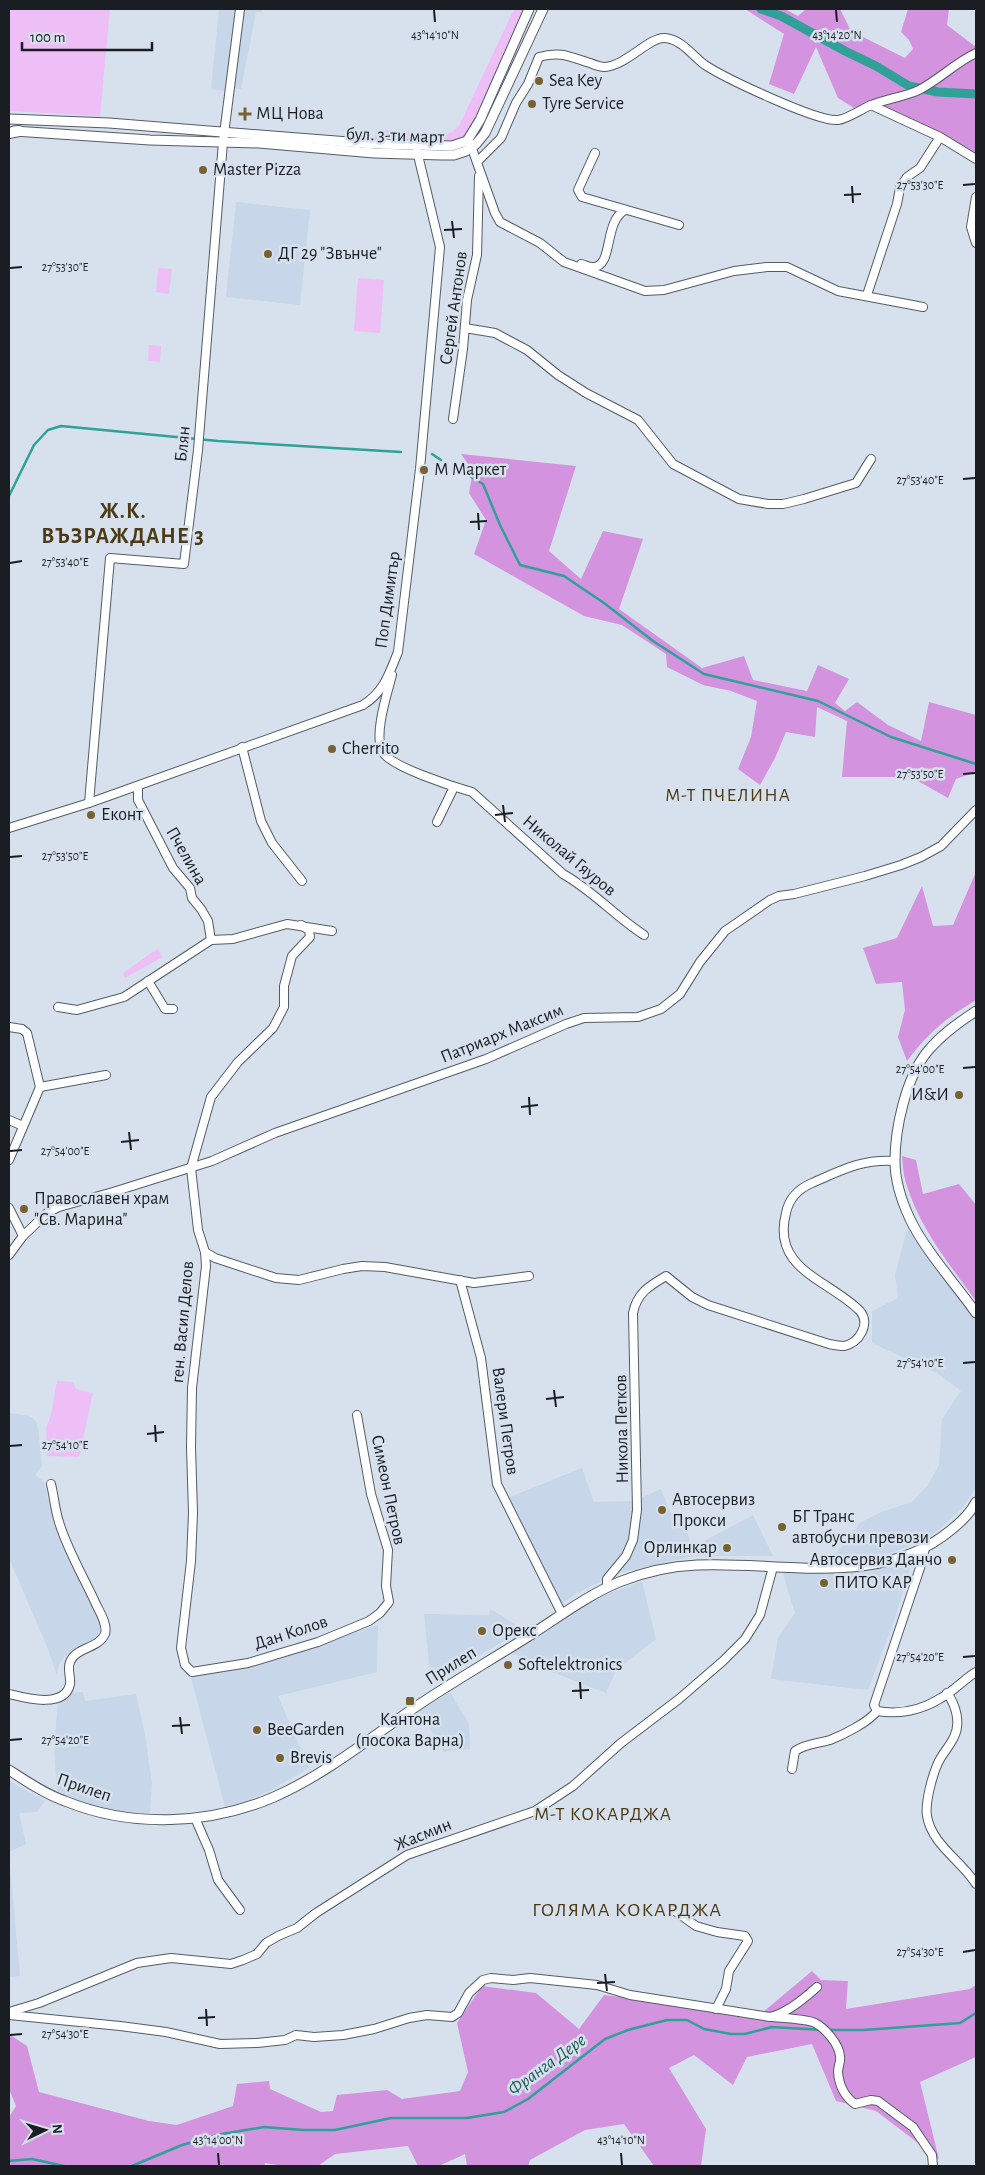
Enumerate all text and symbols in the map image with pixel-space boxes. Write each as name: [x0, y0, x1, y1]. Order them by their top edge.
scale bar: [22, 20, 152, 52]
text: 43°14'10"N: [411, 29, 459, 41]
text: 43°14'20"N: [812, 29, 862, 41]
text: 100 m: [30, 30, 65, 45]
place label: Sea Key: [549, 72, 602, 90]
marker: Sea Key: [533, 75, 545, 87]
place label: Tyre Service: [542, 95, 624, 113]
marker: Tyre Service: [526, 98, 538, 110]
place label: МЦ Нова: [256, 105, 324, 123]
marker: МЦ Нова: [238, 107, 252, 121]
street label: бул. 3-ти март: [346, 124, 445, 147]
place label: Master Pizza: [213, 161, 301, 179]
marker: Master Pizza: [197, 164, 209, 176]
text: 27°53'30"E: [897, 179, 943, 191]
place label: ДГ 29 "Звънче": [278, 245, 382, 263]
marker: ДГ 29 "Звънче": [262, 248, 274, 260]
street label: Сергей Антонов: [437, 250, 471, 366]
text: 27°53'30"E: [42, 261, 88, 273]
street label: Блян: [172, 425, 194, 463]
place label: М Маркет: [434, 461, 507, 479]
marker: М Маркет: [418, 464, 430, 476]
text: 27°53'40"E: [896, 474, 944, 486]
district label: Ж.К. ВЪЗРАЖДАНЕ 3: [41, 500, 205, 547]
street label: Поп Димитър: [372, 550, 404, 650]
text: 27°53'40"E: [41, 556, 89, 568]
place label: Cherrito: [342, 740, 399, 758]
marker: Cherrito: [326, 743, 338, 755]
text: 27°53'50"E: [897, 768, 943, 780]
district label: М-Т ПЧЕЛИНА: [665, 786, 791, 805]
place label: Еконт: [101, 806, 143, 824]
marker: Еконт: [85, 809, 97, 821]
street label: Николай Гяуров: [519, 812, 619, 900]
street label: Пчелина: [162, 824, 210, 888]
text: 27°53'50"E: [42, 850, 88, 862]
street label: Патриарх Максим: [438, 1001, 566, 1067]
text: 27°54'00"E: [896, 1063, 945, 1075]
place label: И&И: [911, 1086, 949, 1104]
marker: И&И: [953, 1089, 965, 1101]
text: 27°54'00"E: [41, 1145, 90, 1157]
place label: Православен храм "Св. Марина": [34, 1190, 169, 1229]
marker: Православен храм "Св. Марина": [18, 1203, 30, 1215]
street label: ген. Васил Делов: [169, 1260, 197, 1384]
text: 27°54'10"E: [897, 1357, 943, 1369]
street label: Валери Петров: [489, 1366, 521, 1476]
street label: Никола Петков: [612, 1374, 632, 1484]
street label: Симеон Петров: [368, 1433, 408, 1547]
text: 27°54'10"E: [42, 1439, 88, 1451]
place label: Автосервиз Прокси: [672, 1491, 755, 1530]
marker: Автосервиз Прокси: [656, 1504, 668, 1516]
place label: БГ Транс автобусни превози: [792, 1508, 929, 1547]
marker: БГ Транс автобусни превози: [776, 1521, 788, 1533]
place label: Орлинкар: [644, 1539, 717, 1557]
marker: Орлинкар: [721, 1542, 733, 1554]
place label: Автосервиз Данчо: [810, 1551, 942, 1569]
marker: Автосервиз Данчо: [946, 1554, 958, 1566]
place label: ПИТО КАР: [834, 1574, 912, 1592]
marker: ПИТО КАР: [818, 1577, 830, 1589]
street label: Дан Колов: [252, 1613, 330, 1653]
place label: Орекс: [492, 1622, 537, 1640]
marker: Орекс: [476, 1625, 488, 1637]
street label: Прилеп: [422, 1643, 480, 1689]
text: 27°54'20"E: [896, 1651, 944, 1663]
place label: Softelektronics: [518, 1656, 622, 1674]
marker: Softelektronics: [502, 1659, 514, 1671]
marker: Кантона (посока Варна): [404, 1695, 416, 1707]
place label: Кантона (посока Варна): [356, 1711, 464, 1750]
place label: BeeGarden: [267, 1721, 345, 1739]
marker: BeeGarden: [251, 1724, 263, 1736]
text: 27°54'20"E: [41, 1734, 89, 1746]
place label: Brevis: [290, 1749, 332, 1767]
marker: Brevis: [274, 1752, 286, 1764]
street label: Прилеп: [54, 1770, 114, 1806]
district label: М-Т КОКАРДЖА: [534, 1805, 672, 1824]
street label: Жасмин: [392, 1815, 454, 1855]
district label: ГОЛЯМА КОКАРДЖА: [532, 1900, 722, 1920]
text: 27°54'30"E: [896, 1946, 944, 1958]
text: 27°54'30"E: [41, 2028, 89, 2040]
water label: Франга Дере: [505, 2031, 589, 2099]
north arrow: [20, 2105, 70, 2155]
text: N: [50, 2123, 64, 2134]
text: 43°14'00"N: [193, 2134, 243, 2146]
text: 43°14'10"N: [597, 2134, 645, 2146]

